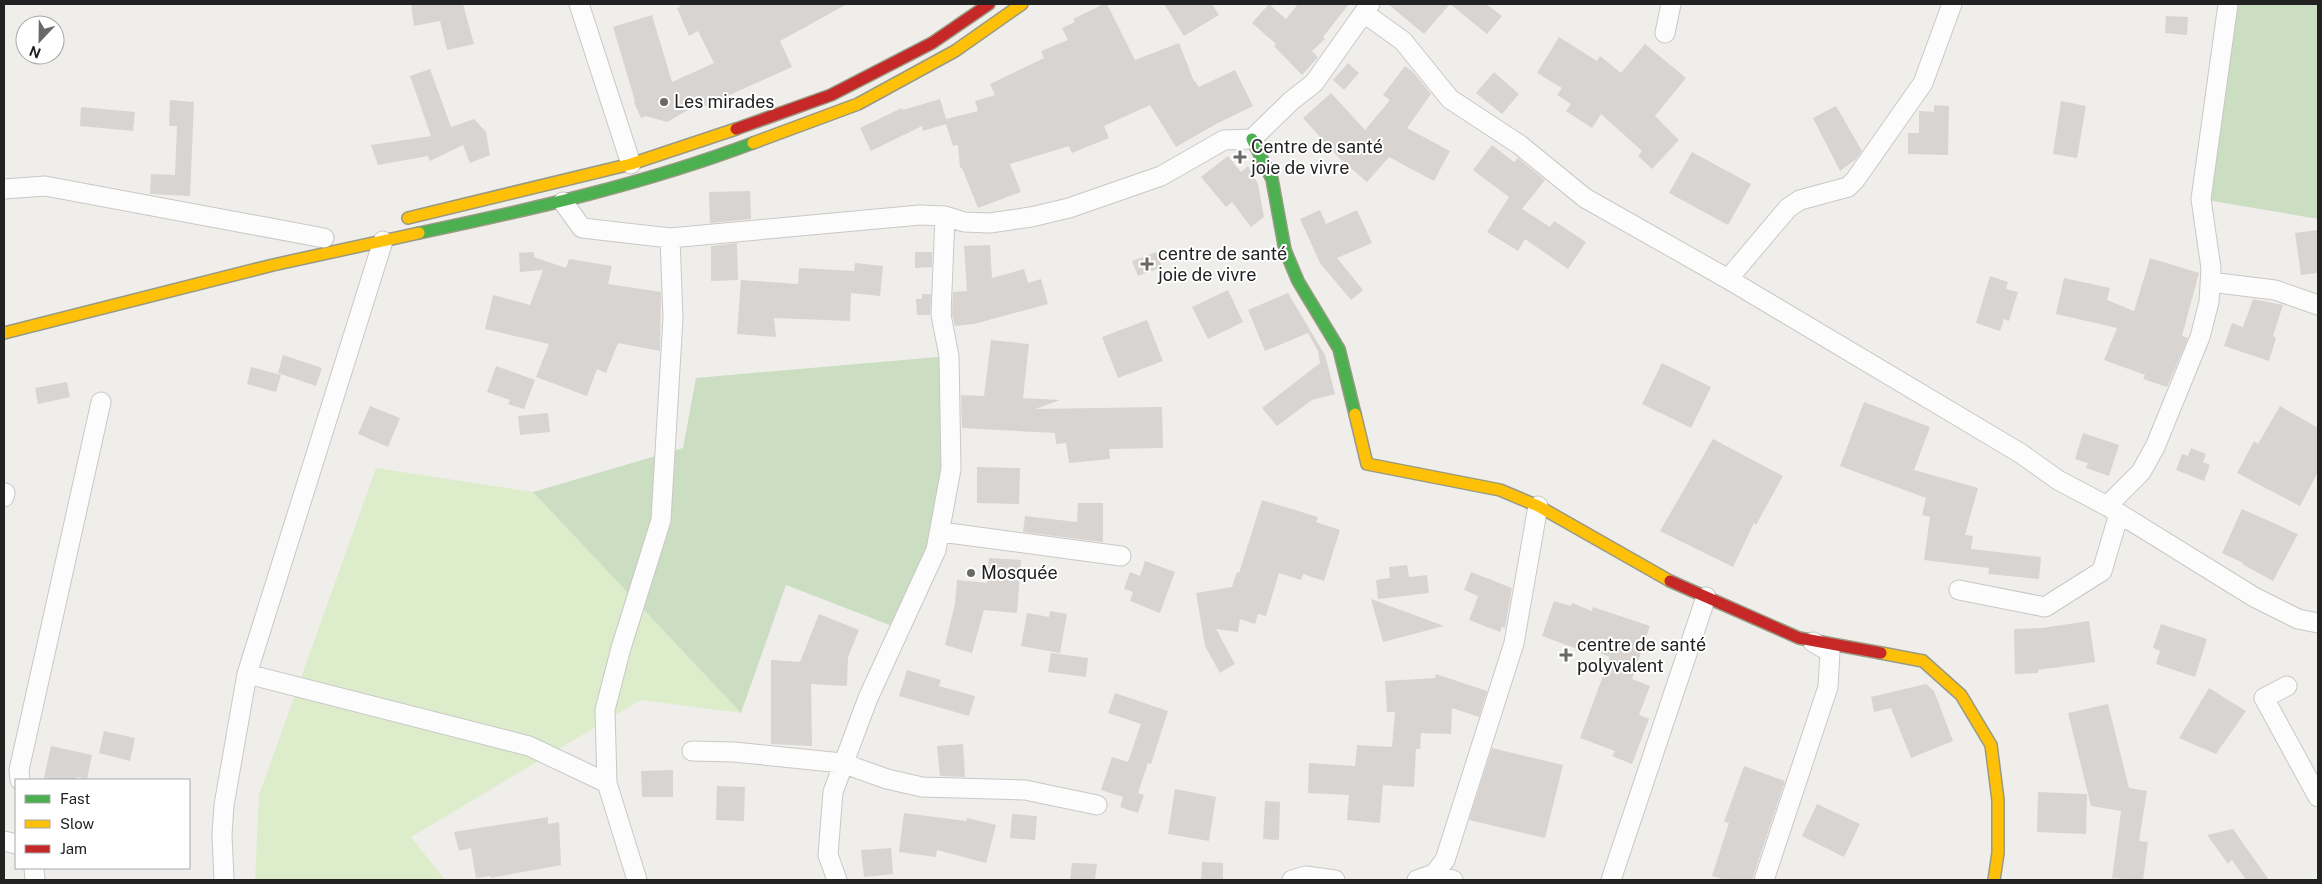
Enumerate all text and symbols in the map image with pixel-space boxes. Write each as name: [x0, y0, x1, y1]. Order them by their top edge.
north arrow: [15, 15, 65, 65]
text: N: [27, 43, 43, 62]
place label: Les mirades: [674, 91, 774, 112]
marker: Les mirades: [658, 96, 670, 108]
place label: Centre de santé joie de vivre: [1250, 136, 1383, 178]
marker: Centre de santé joie de vivre: [1233, 150, 1247, 164]
place label: centre de santé joie de vivre: [1157, 243, 1287, 285]
marker: centre de santé joie de vivre: [1140, 257, 1154, 271]
place label: Mosquée: [981, 562, 1058, 583]
marker: Mosquée: [965, 567, 977, 579]
place label: centre de santé polyvalent: [1577, 634, 1706, 676]
marker: centre de santé polyvalent: [1559, 648, 1573, 662]
legend: [15, 779, 190, 869]
text: Fast: [60, 790, 90, 807]
text: Slow: [60, 815, 95, 832]
text: Jam: [60, 840, 87, 857]

